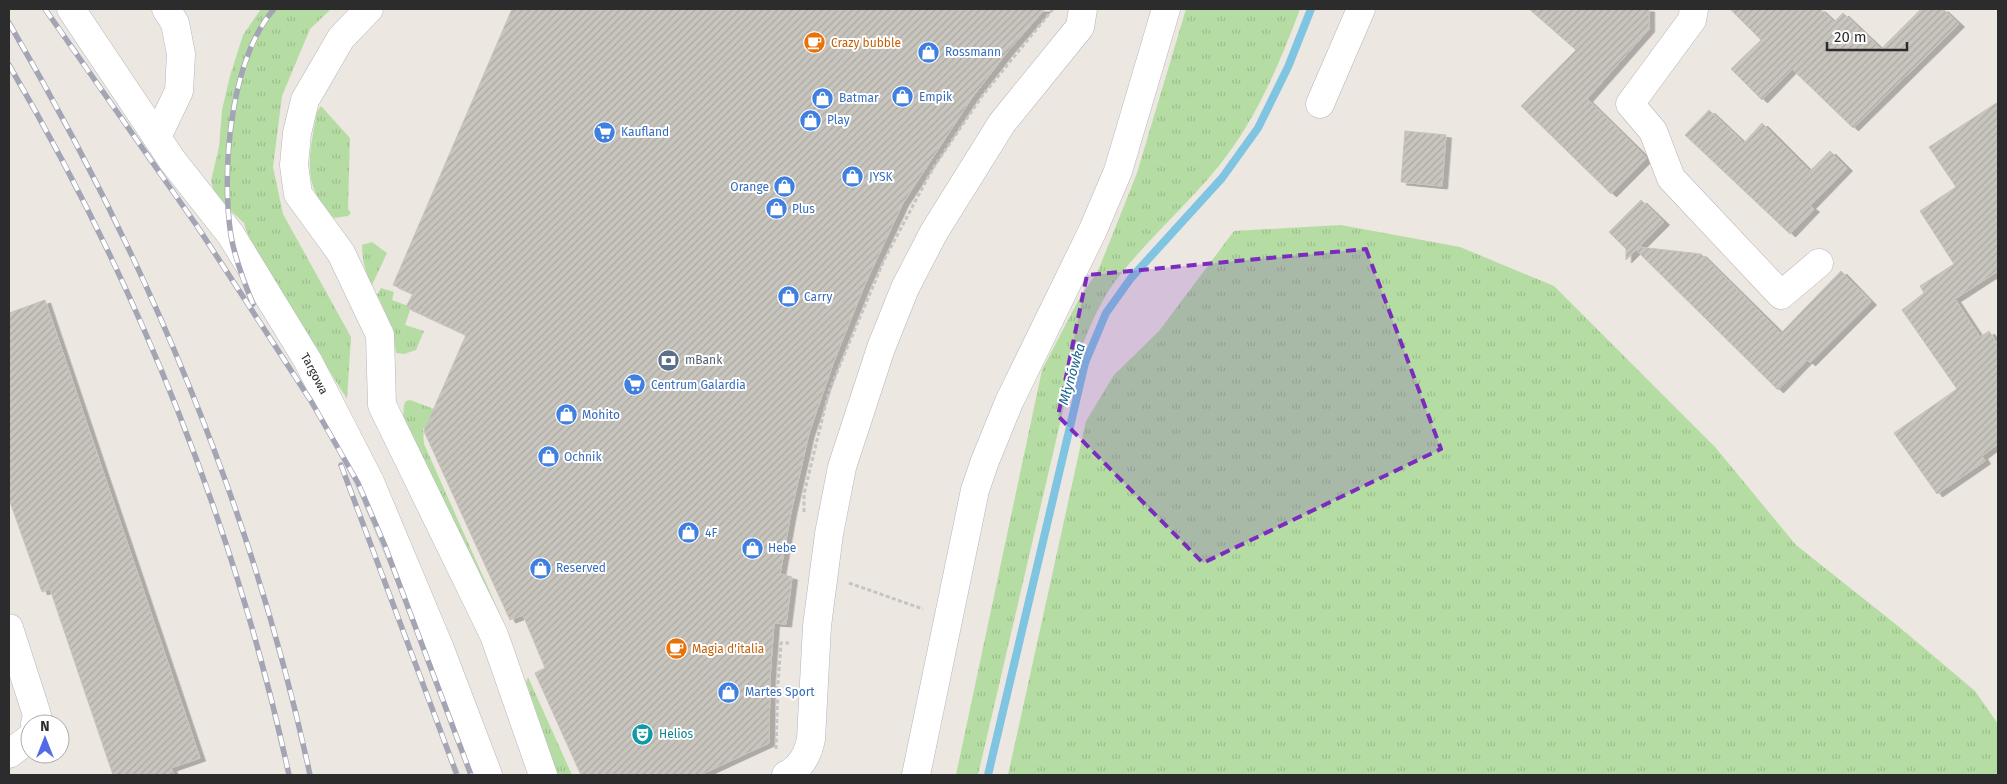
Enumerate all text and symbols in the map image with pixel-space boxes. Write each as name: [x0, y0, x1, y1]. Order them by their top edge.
scale bar: [1827, 20, 1907, 52]
text: 20 m: [1834, 28, 1867, 46]
cafe icon: Crazy bubble: [803, 31, 827, 55]
place label: Crazy bubble: [831, 36, 901, 50]
shop icon: Rossmann: [917, 40, 941, 64]
place label: Rossmann: [945, 45, 1001, 59]
shop icon: Empik: [891, 85, 915, 109]
shop icon: Batmar: [811, 86, 835, 110]
place label: Empik: [919, 90, 953, 104]
place label: Batmar: [839, 91, 879, 105]
shop icon: Play: [799, 108, 823, 132]
place label: Play: [827, 113, 850, 127]
supermarket icon: Kaufland: [593, 120, 617, 144]
place label: Kaufland: [621, 125, 669, 139]
shop icon: JYSK: [841, 165, 865, 189]
place label: JYSK: [869, 170, 894, 184]
shop icon: Orange: [773, 175, 797, 199]
place label: Orange: [730, 180, 769, 194]
shop icon: Plus: [764, 197, 788, 221]
place label: Plus: [792, 202, 815, 216]
shop icon: Carry: [776, 285, 800, 309]
place label: Carry: [804, 290, 832, 304]
water label: Młynówka: [1055, 341, 1089, 407]
bank icon: mBank: [657, 348, 681, 372]
street label: Targowa: [298, 350, 331, 397]
place label: mBank: [685, 353, 723, 367]
supermarket icon: Centrum Galardia: [623, 373, 647, 397]
place label: Centrum Galardia: [651, 378, 746, 392]
shop icon: Mohito: [554, 403, 578, 427]
place label: Mohito: [582, 408, 620, 422]
shop icon: Ochnik: [536, 445, 560, 469]
place label: Ochnik: [564, 450, 602, 464]
shop icon: 4F: [677, 521, 701, 545]
place label: 4F: [705, 526, 717, 540]
shop icon: Hebe: [740, 536, 764, 560]
place label: Hebe: [768, 541, 796, 555]
shop icon: Reserved: [528, 556, 552, 580]
place label: Reserved: [556, 561, 606, 575]
cafe icon: Magia d'italia: [664, 637, 688, 661]
place label: Magia d'italia: [692, 642, 764, 656]
shop icon: Martes Sport: [717, 680, 741, 704]
place label: Martes Sport: [745, 685, 815, 699]
north arrow: [20, 714, 70, 764]
text: N: [40, 718, 50, 735]
theatre icon: Helios: [631, 722, 655, 746]
place label: Helios: [659, 727, 694, 741]

